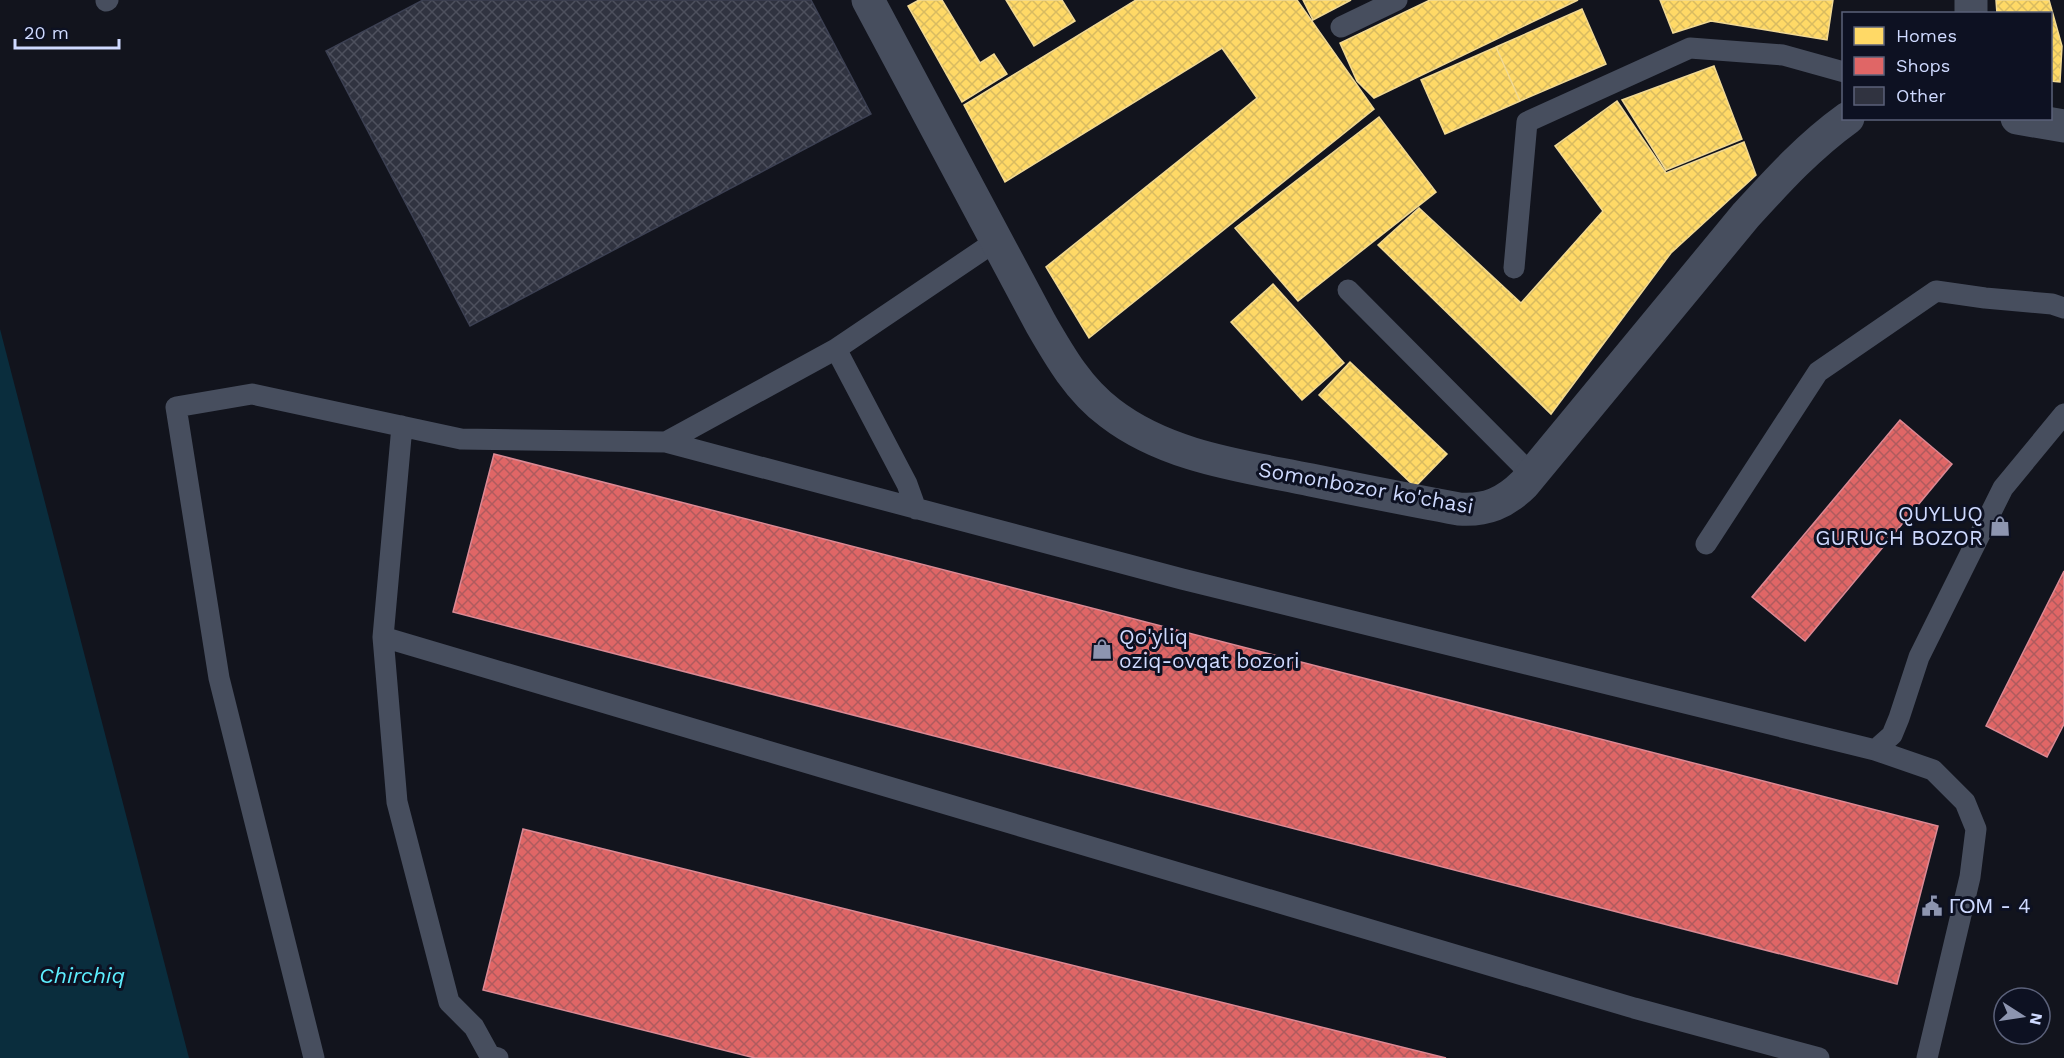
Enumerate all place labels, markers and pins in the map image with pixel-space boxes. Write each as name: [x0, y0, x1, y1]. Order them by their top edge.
place label: QUYLUQ GURUCH BOZOR: [1815, 501, 1983, 550]
shop icon: QUYLUQ GURUCH BOZOR: [1988, 514, 2012, 538]
place label: Qo'yliq oziq-ovqat bozori: [1119, 624, 1300, 673]
shop icon: Qo'yliq oziq-ovqat bozori: [1090, 637, 1114, 661]
place label: ГОМ - 4: [1949, 893, 2031, 918]
public building icon: ГОМ - 4: [1920, 894, 1944, 918]

